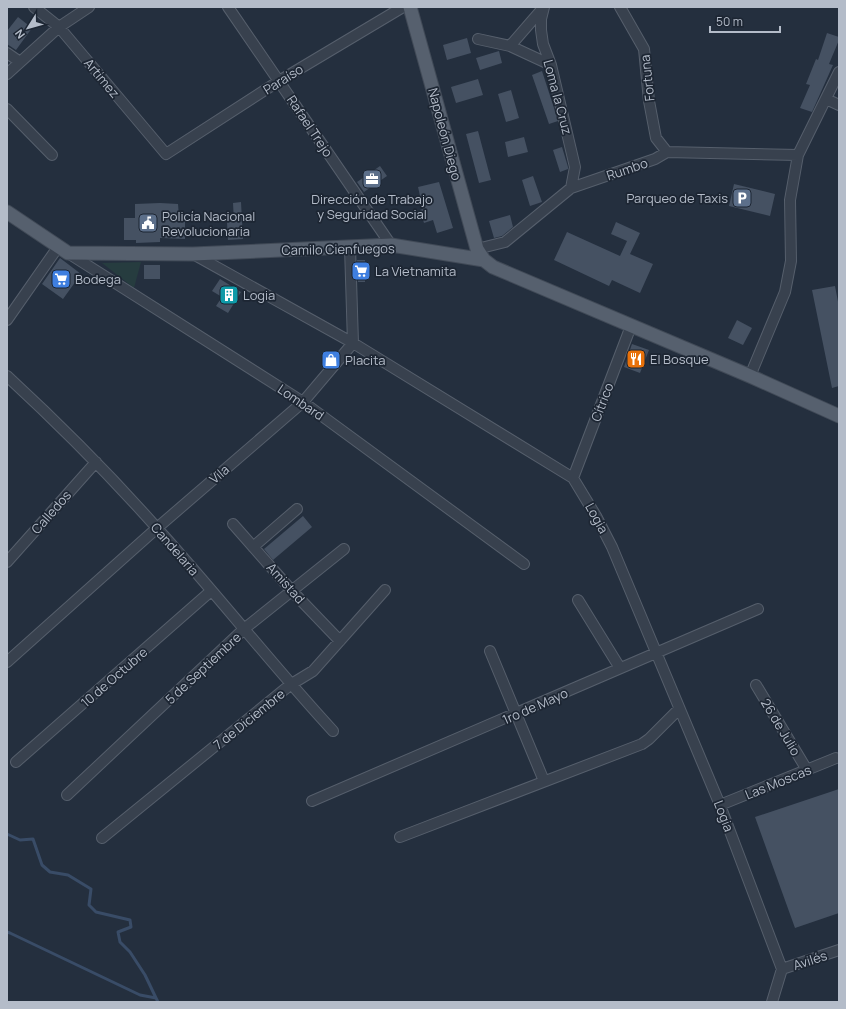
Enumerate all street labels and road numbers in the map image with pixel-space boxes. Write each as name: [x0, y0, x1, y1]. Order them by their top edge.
street label: Artímez: [80, 54, 124, 102]
street label: Fortuna: [636, 54, 658, 102]
street label: Loma la Cruz: [539, 58, 577, 136]
street label: Paraíso: [260, 60, 307, 98]
street label: Napoleón Diego: [424, 86, 466, 182]
street label: Rafael Trejo: [283, 92, 337, 161]
street label: Rumbo: [604, 153, 650, 184]
street label: Camilo Cienfuegos: [281, 239, 395, 259]
street label: Lombard: [274, 380, 328, 424]
street label: Cítrico: [586, 380, 618, 424]
street label: Vila: [205, 460, 233, 488]
street label: Calledos: [27, 486, 75, 538]
street label: Logia: [581, 500, 613, 536]
street label: Candelaria: [147, 519, 203, 579]
street label: Amistad: [263, 559, 309, 607]
street label: 5 de Septiembre: [161, 628, 245, 708]
street label: 10 de Octubre: [77, 643, 151, 711]
street label: 1ro de Mayo: [499, 683, 571, 728]
street label: 7 de Diciembre: [209, 684, 289, 753]
street label: 26 de Julio: [757, 695, 805, 759]
street label: Las Moscas: [742, 761, 814, 803]
street label: Logia: [710, 798, 738, 834]
street label: Avilés: [791, 946, 829, 974]

